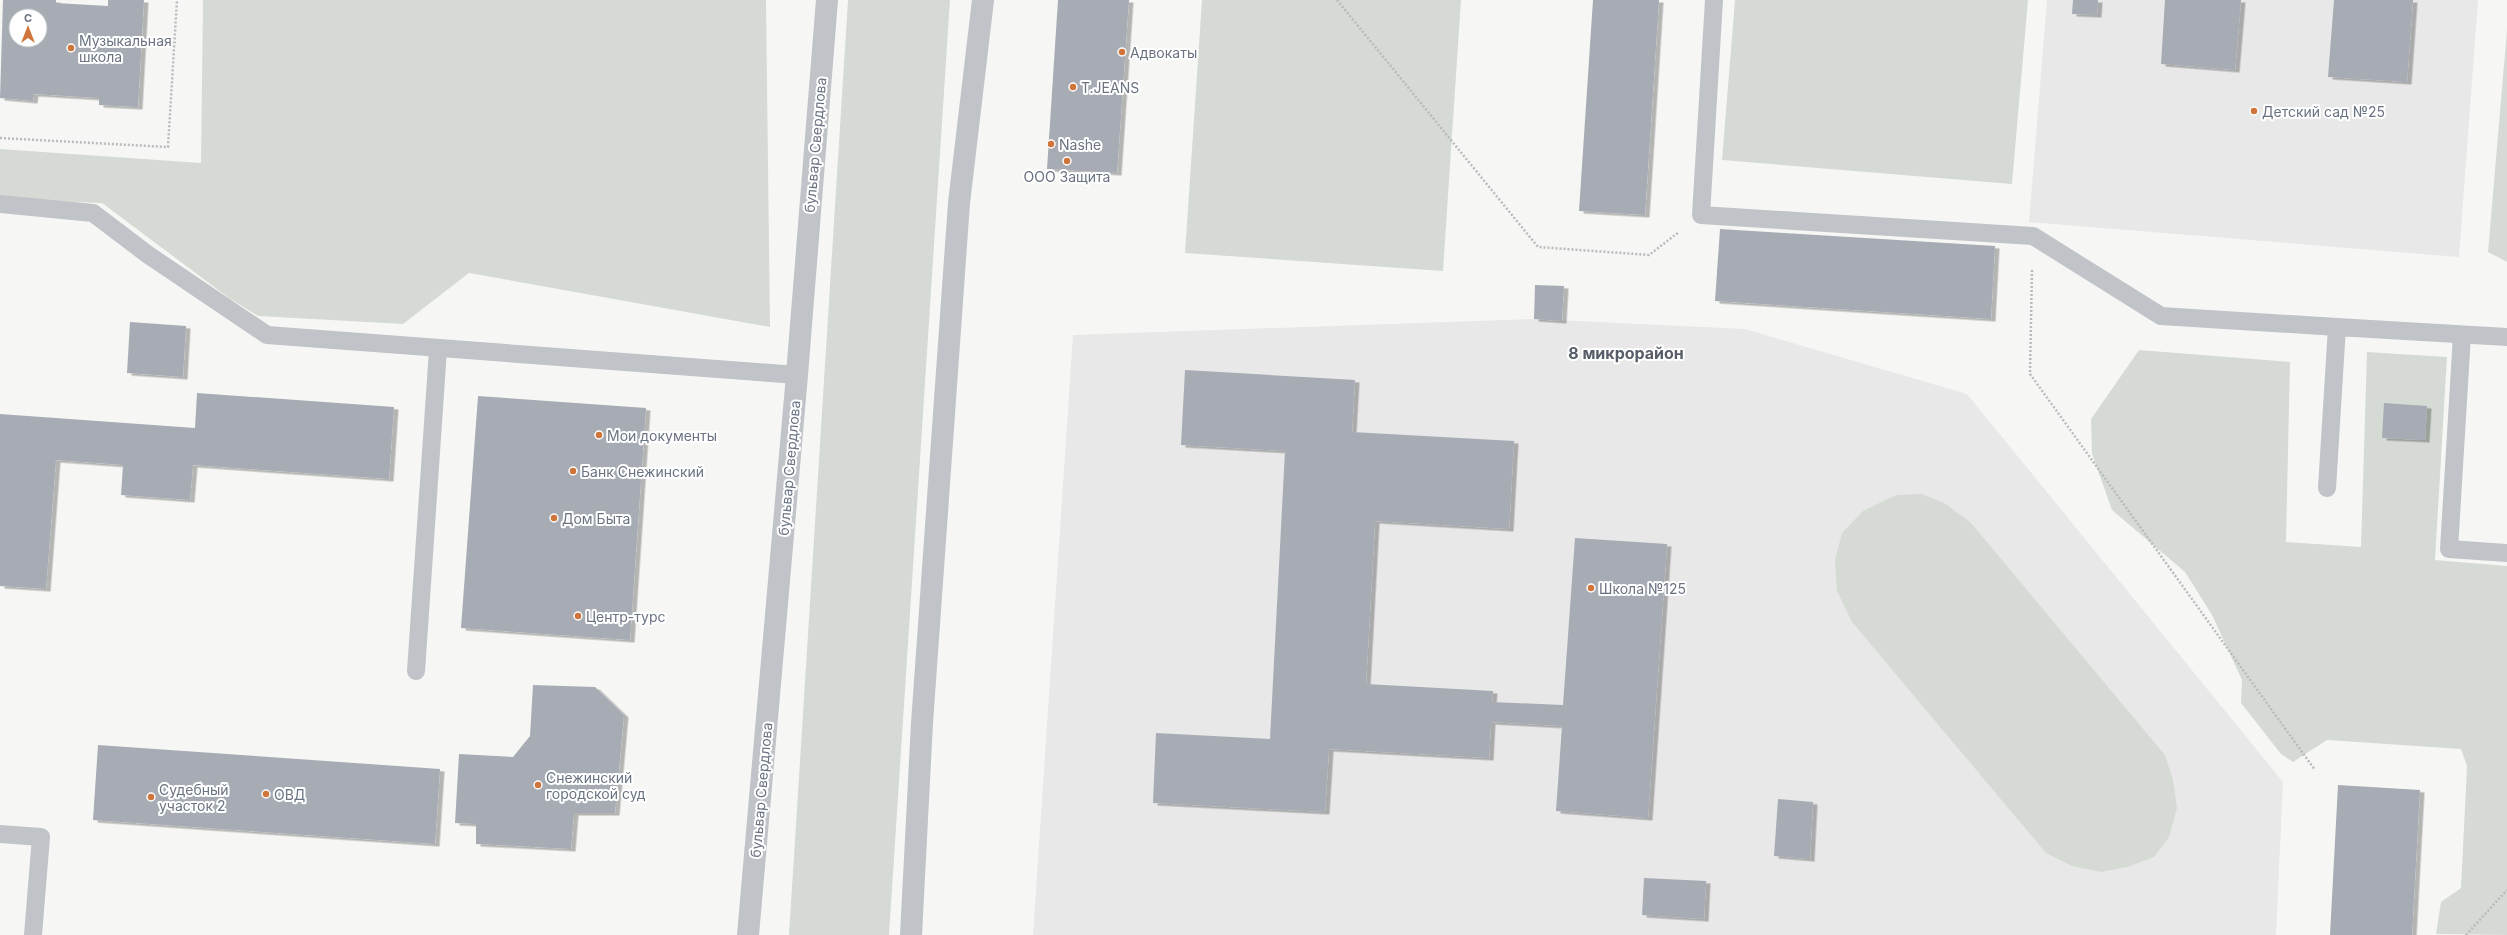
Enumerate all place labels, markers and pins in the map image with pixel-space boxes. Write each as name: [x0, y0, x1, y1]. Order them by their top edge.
place label: Музыкальная школа: [79, 32, 172, 65]
marker: Музыкальная школа: [66, 43, 76, 53]
place label: Адвокаты: [1130, 44, 1197, 61]
marker: Адвокаты: [1117, 47, 1127, 57]
place label: T.JEANS: [1081, 79, 1139, 96]
marker: T.JEANS: [1068, 82, 1078, 92]
place label: Детский сад №25: [2262, 103, 2385, 120]
marker: Детский сад №25: [2249, 106, 2259, 116]
place label: Nashe: [1059, 136, 1101, 153]
marker: Nashe: [1046, 139, 1056, 149]
marker: ООО Защита: [1062, 156, 1072, 166]
place label: ООО Защита: [1024, 168, 1110, 185]
place label: Мои документы: [607, 427, 717, 444]
marker: Мои документы: [594, 430, 604, 440]
place label: Банк Снежинский: [581, 463, 704, 480]
marker: Банк Снежинский: [568, 466, 578, 476]
place label: Дом Быта: [562, 510, 630, 527]
marker: Дом Быта: [549, 513, 559, 523]
place label: Школа №125: [1599, 580, 1686, 597]
marker: Школа №125: [1586, 583, 1596, 593]
place label: Центр-турс: [586, 608, 665, 625]
marker: Центр-турс: [573, 611, 583, 621]
place label: Снежинский городской суд: [546, 769, 646, 802]
marker: Снежинский городской суд: [533, 780, 543, 790]
place label: Судебный участок 2: [159, 781, 229, 814]
place label: ОВД: [274, 786, 305, 803]
marker: ОВД: [261, 789, 271, 799]
marker: Судебный участок 2: [146, 792, 156, 802]

